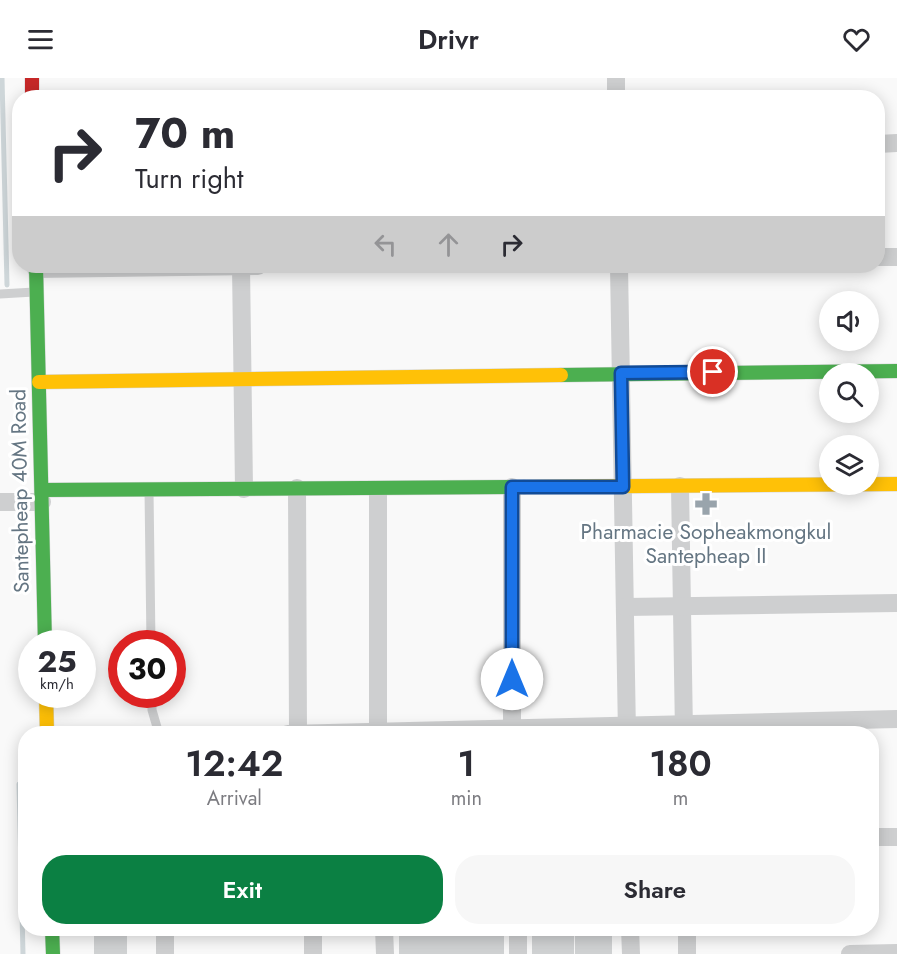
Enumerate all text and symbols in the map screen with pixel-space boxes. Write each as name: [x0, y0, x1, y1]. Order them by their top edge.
text: Drivr: [418, 20, 479, 59]
icon: menu: [24, 23, 57, 56]
icon: heart: [840, 23, 873, 56]
text: 70 m: [135, 103, 235, 164]
icon: right: [36, 114, 114, 192]
text: Turn right: [135, 159, 243, 198]
icon: left: [369, 228, 402, 261]
icon: ahead: [432, 228, 465, 261]
icon: right: [495, 228, 528, 261]
map controls: [819, 291, 879, 495]
button: sound: [819, 291, 879, 351]
pin: [687, 346, 738, 397]
icon: arrive: [696, 355, 729, 388]
button: search: [819, 363, 879, 423]
street label: Santepheap 40M Road: [3, 389, 37, 593]
button: layers: [819, 435, 879, 495]
pharmacy icon: Pharmacie Sopheakmongkul Santepheap II: [693, 491, 719, 517]
place label: Pharmacie Sopheakmongkul Santepheap II: [581, 517, 831, 571]
speed limit sign: 30: [108, 630, 186, 708]
text: 25: [37, 640, 77, 683]
position arrow: [480, 647, 544, 711]
text: km/h: [40, 673, 74, 695]
text: 12:42: [185, 737, 283, 789]
text: 1: [457, 737, 475, 789]
text: 180: [649, 737, 712, 789]
text: Arrival: [207, 784, 262, 813]
text: min: [451, 784, 482, 813]
text: m: [673, 784, 688, 813]
button: Exit: [42, 855, 443, 924]
button: Share: [455, 855, 855, 924]

